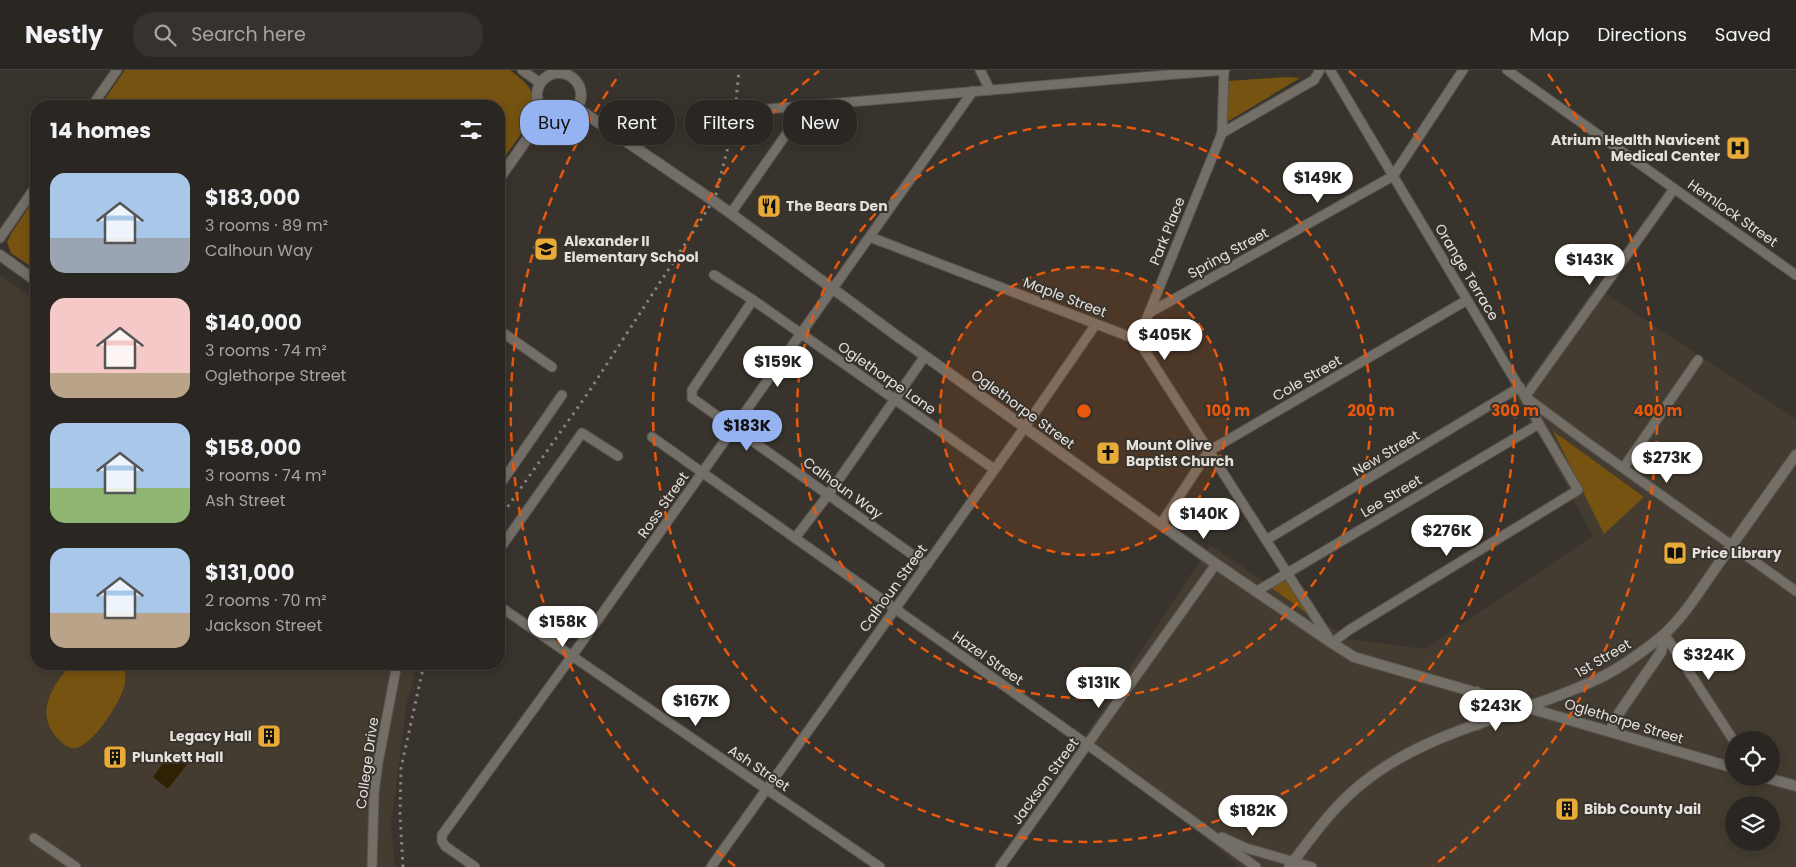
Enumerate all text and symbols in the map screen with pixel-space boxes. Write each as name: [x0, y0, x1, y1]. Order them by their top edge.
search box: [133, 12, 483, 57]
text: Nestly: [25, 18, 103, 51]
icon: search: [151, 21, 179, 49]
text: Search here: [191, 21, 306, 48]
text: Map: [1530, 22, 1569, 47]
text: Directions: [1597, 22, 1687, 47]
text: Saved: [1715, 22, 1771, 47]
chip: Buy: [520, 100, 589, 145]
chip: Rent: [599, 100, 675, 145]
chip: Filters: [685, 100, 773, 145]
chip: New: [783, 100, 857, 145]
text: 14 homes: [50, 116, 151, 145]
icon: filters: [457, 116, 485, 144]
place label: Atrium Health Navicent Medical Center: [1551, 130, 1720, 166]
hospital icon: Atrium Health Navicent Medical Center: [1725, 135, 1751, 161]
pin: $149K: [1283, 162, 1353, 204]
text: $149K: [1294, 166, 1342, 189]
street label: Hemlock Street: [1684, 175, 1782, 251]
text: $183,000: [205, 183, 300, 212]
icon: home: [90, 193, 150, 253]
restaurant icon: The Bears Den: [756, 193, 782, 219]
street label: Park Place: [1144, 194, 1190, 268]
place label: The Bears Den: [786, 196, 888, 216]
text: 3 rooms · 89 m²: [205, 214, 328, 237]
street label: Orange Terrace: [1430, 220, 1504, 325]
street label: Spring Street: [1184, 223, 1272, 283]
place label: Alexander II Elementary School: [564, 231, 699, 267]
school or university icon: Alexander II Elementary School: [533, 236, 559, 262]
text: Calhoun Way: [205, 239, 313, 262]
pin: $143K: [1555, 244, 1625, 286]
text: $143K: [1566, 248, 1614, 271]
street label: Maple Street: [1020, 272, 1110, 322]
text: $140,000: [205, 308, 302, 337]
icon: home: [90, 318, 150, 378]
pin: $405K: [1130, 318, 1200, 361]
text: $405K: [1138, 323, 1192, 346]
street label: Oglethorpe Lane: [834, 337, 940, 420]
text: 3 rooms · 74 m²: [205, 339, 327, 362]
pin: $159K: [743, 346, 813, 388]
text: $159K: [754, 350, 802, 373]
street label: Cole Street: [1269, 350, 1345, 406]
text: Oglethorpe Street: [205, 364, 346, 387]
street label: Oglethorpe Street: [967, 365, 1079, 453]
text: 100 m: [1206, 400, 1250, 421]
text: 200 m: [1347, 400, 1395, 421]
text: 300 m: [1491, 400, 1539, 421]
text: 400 m: [1634, 400, 1683, 421]
centre of rings: [1075, 402, 1093, 420]
pin: $183K: [712, 410, 782, 452]
text: $183K: [723, 414, 771, 437]
street label: New Street: [1349, 425, 1423, 481]
text: $158,000: [205, 433, 301, 462]
place label: Mount Olive Baptist Church: [1126, 435, 1234, 471]
church icon: Mount Olive Baptist Church: [1095, 440, 1121, 466]
pin: $273K: [1632, 442, 1702, 484]
icon: home: [90, 443, 150, 503]
text: $273K: [1642, 446, 1692, 469]
street label: Calhoun Way: [799, 452, 887, 524]
text: 3 rooms · 74 m²: [205, 464, 327, 487]
street label: Ross Street: [633, 468, 693, 542]
street label: Lee Street: [1357, 470, 1425, 522]
text: Ash Street: [205, 489, 286, 512]
pin: $140K: [1169, 498, 1239, 540]
text: $140K: [1180, 502, 1228, 525]
pin: $276K: [1412, 514, 1482, 557]
text: $276K: [1422, 519, 1472, 542]
street label: Calhoun Street: [854, 540, 932, 636]
library icon: Price Library: [1662, 540, 1688, 566]
place label: Price Library: [1692, 543, 1782, 563]
text: $131,000: [205, 558, 294, 587]
icon: home: [90, 568, 150, 628]
text: 2 rooms · 70 m²: [205, 589, 327, 612]
pin: $158K: [528, 606, 598, 648]
text: $158K: [539, 610, 587, 633]
text: Jackson Street: [205, 614, 322, 637]
street label: Hazel Street: [949, 626, 1027, 690]
street label: 1st Street: [1571, 634, 1635, 682]
pin: $324K: [1674, 638, 1744, 681]
text: $324K: [1683, 643, 1735, 666]
pin: $131K: [1064, 666, 1134, 709]
text: $131K: [1077, 671, 1121, 694]
pin: $167K: [661, 684, 731, 727]
text: $167K: [673, 689, 719, 712]
pin: $243K: [1461, 690, 1531, 732]
street label: Oglethorpe Street: [1562, 693, 1686, 749]
text: $243K: [1470, 694, 1522, 717]
street label: College Drive: [351, 716, 383, 810]
building icon: Legacy Hall: [256, 723, 282, 749]
place label: Legacy Hall: [169, 726, 252, 746]
map controls: [1725, 731, 1780, 851]
button: locate: [1725, 731, 1780, 786]
street label: Jackson Street: [1007, 734, 1083, 828]
street label: Ash Street: [724, 740, 794, 796]
building icon: Plunkett Hall: [102, 744, 128, 770]
place label: Plunkett Hall: [132, 747, 223, 767]
pin: $182K: [1218, 794, 1288, 837]
building icon: Bibb County Jail: [1554, 796, 1580, 822]
button: layers: [1725, 796, 1780, 851]
text: $182K: [1229, 799, 1277, 822]
place label: Bibb County Jail: [1584, 799, 1701, 819]

